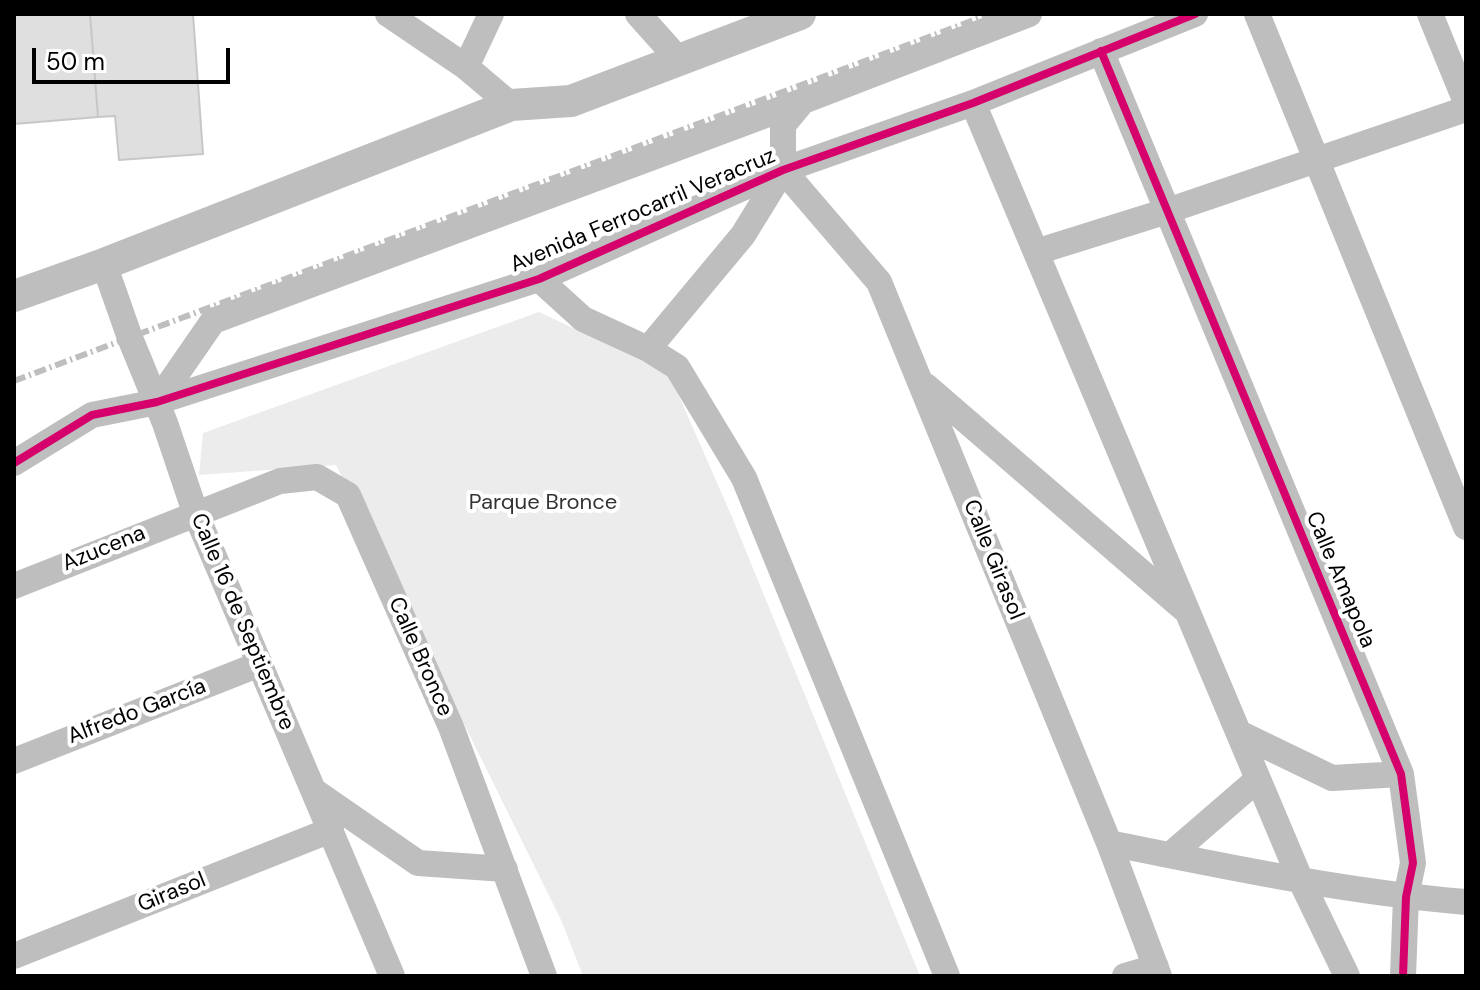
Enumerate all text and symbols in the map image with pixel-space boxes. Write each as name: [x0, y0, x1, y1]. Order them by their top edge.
scale bar: [36, 32, 234, 82]
text: 50 m: [46, 46, 105, 77]
street label: Avenida Ferrocarril Veracruz: [506, 143, 780, 279]
park label: Parque Bronce: [469, 490, 617, 516]
street label: Calle Girasol: [957, 496, 1029, 624]
street label: Calle Amapola: [1299, 508, 1381, 652]
street label: Calle 16 de Septiembre: [184, 510, 300, 734]
street label: Azucena: [59, 520, 149, 578]
street label: Calle Bronce: [382, 593, 458, 721]
street label: Alfredo García: [64, 674, 210, 750]
street label: Girasol: [134, 867, 210, 919]

